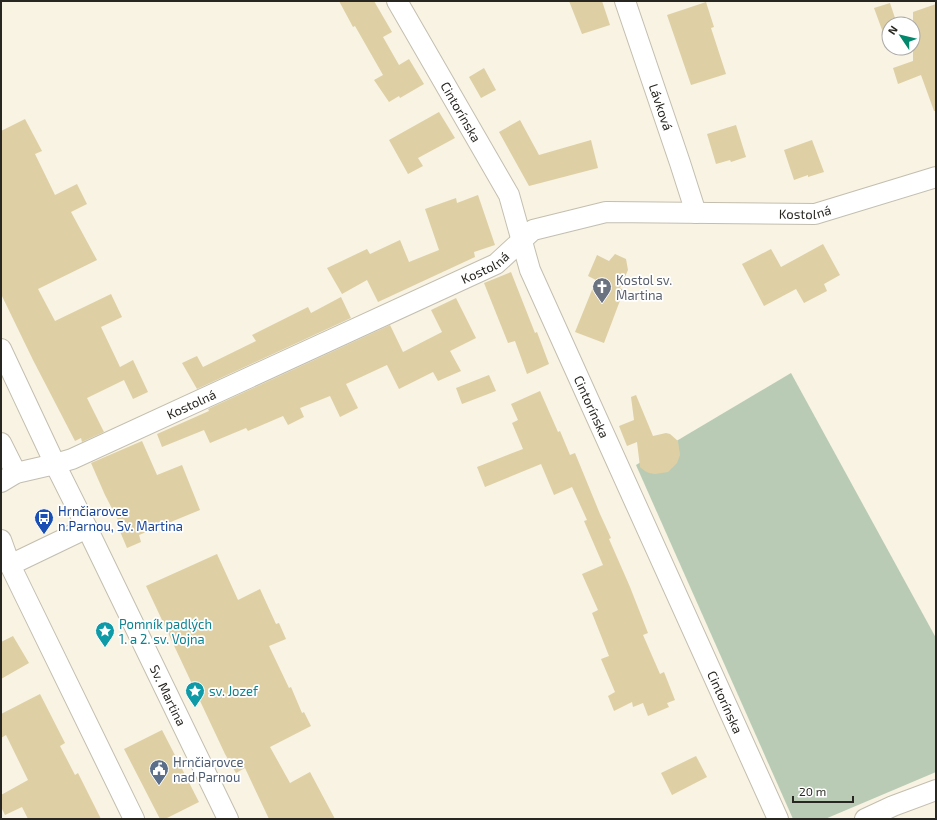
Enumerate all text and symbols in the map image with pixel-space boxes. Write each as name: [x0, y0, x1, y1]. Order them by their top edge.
north arrow: [881, 16, 921, 56]
text: N: [885, 23, 900, 37]
street label: Cintorínska: [437, 79, 485, 145]
street label: Lávková: [646, 82, 676, 133]
street label: Kostolná: [779, 202, 833, 222]
street label: Kostolná: [458, 248, 512, 287]
place label: Kostol sv. Martina: [616, 272, 672, 303]
church icon: Kostol sv. Martina: [591, 276, 613, 304]
street label: Cintorínska: [571, 373, 613, 441]
street label: Kostolná: [164, 386, 218, 422]
place label: Hrnčiarovce n.Parnou, Sv. Martina: [58, 503, 183, 534]
bus stop icon: Hrnčiarovce n.Parnou, Sv. Martina: [33, 507, 55, 535]
place label: Pomník padlých 1. a 2. sv. Vojna: [119, 616, 212, 647]
place icon: Pomník padlých 1. a 2. sv. Vojna: [94, 620, 116, 648]
street label: Sv. Martina: [146, 662, 190, 729]
street label: Cintorínska: [704, 668, 746, 736]
place icon: sv. Jozef: [184, 680, 206, 708]
place label: sv. Jozef: [209, 683, 259, 699]
place label: Hrnčiarovce nad Parnou: [173, 754, 244, 785]
public building icon: Hrnčiarovce nad Parnou: [148, 758, 170, 786]
scale bar: [793, 778, 853, 804]
text: 20 m: [799, 784, 826, 798]

